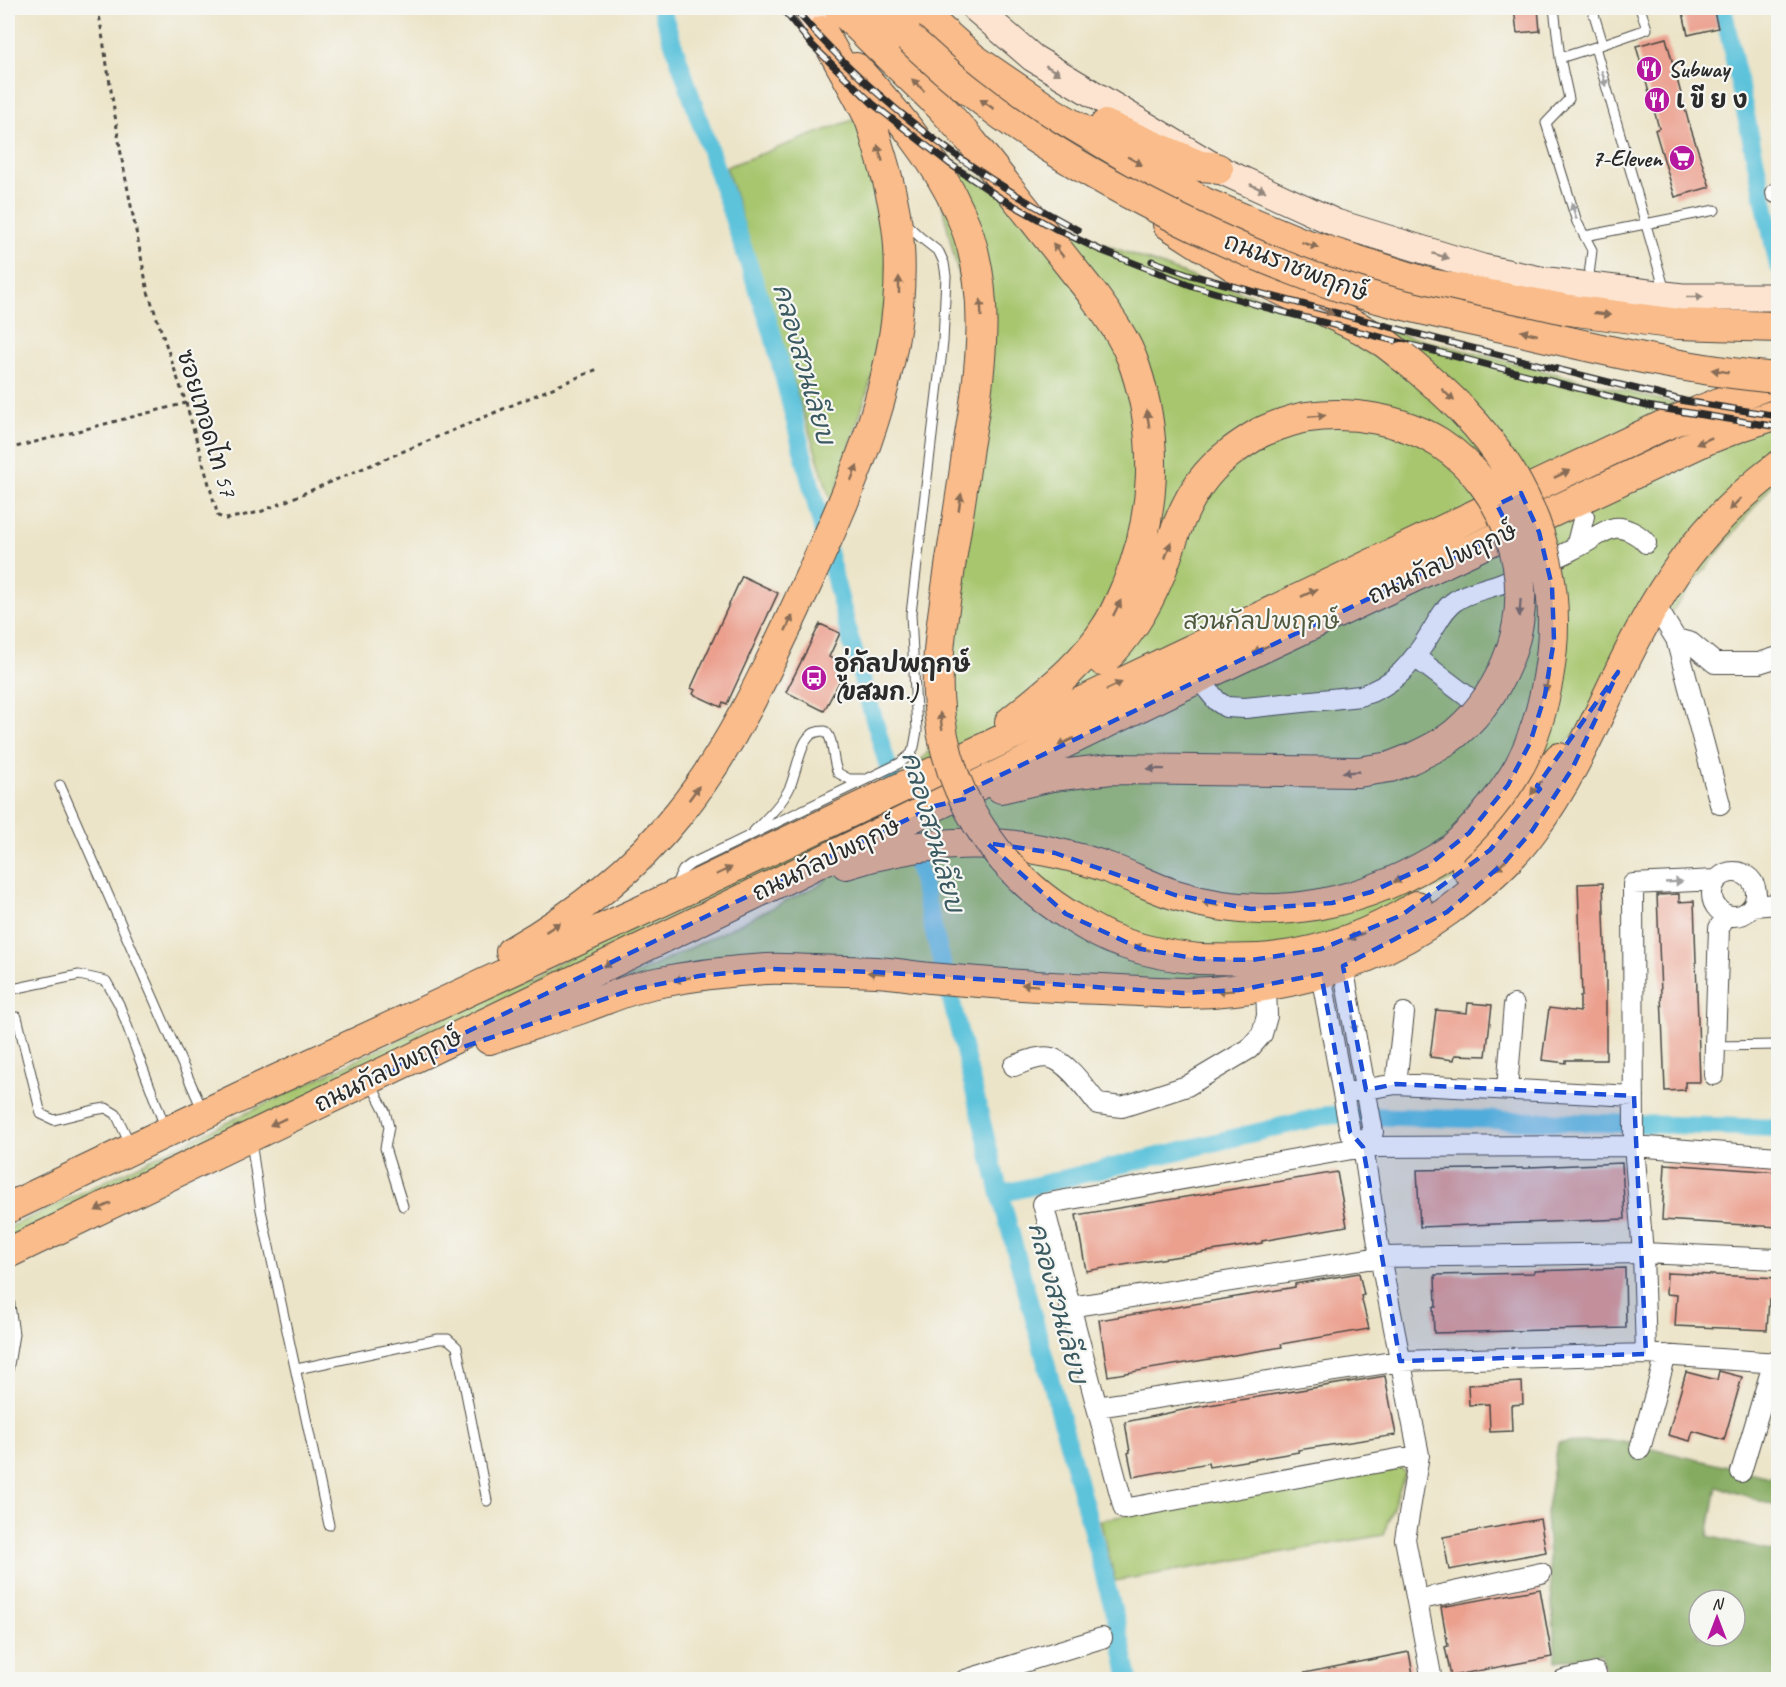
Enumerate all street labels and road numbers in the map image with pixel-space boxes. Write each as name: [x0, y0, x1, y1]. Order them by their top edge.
street label: ถนนราชพฤกษ์: [1219, 225, 1373, 309]
street label: ซอยเทอดไท 57: [170, 345, 245, 501]
street label: ถนนกัลปพฤกษ์: [1362, 514, 1522, 611]
street label: ถนนกัลปพฤกษ์: [747, 809, 906, 909]
street label: ถนนกัลปพฤกษ์: [309, 1020, 468, 1120]

